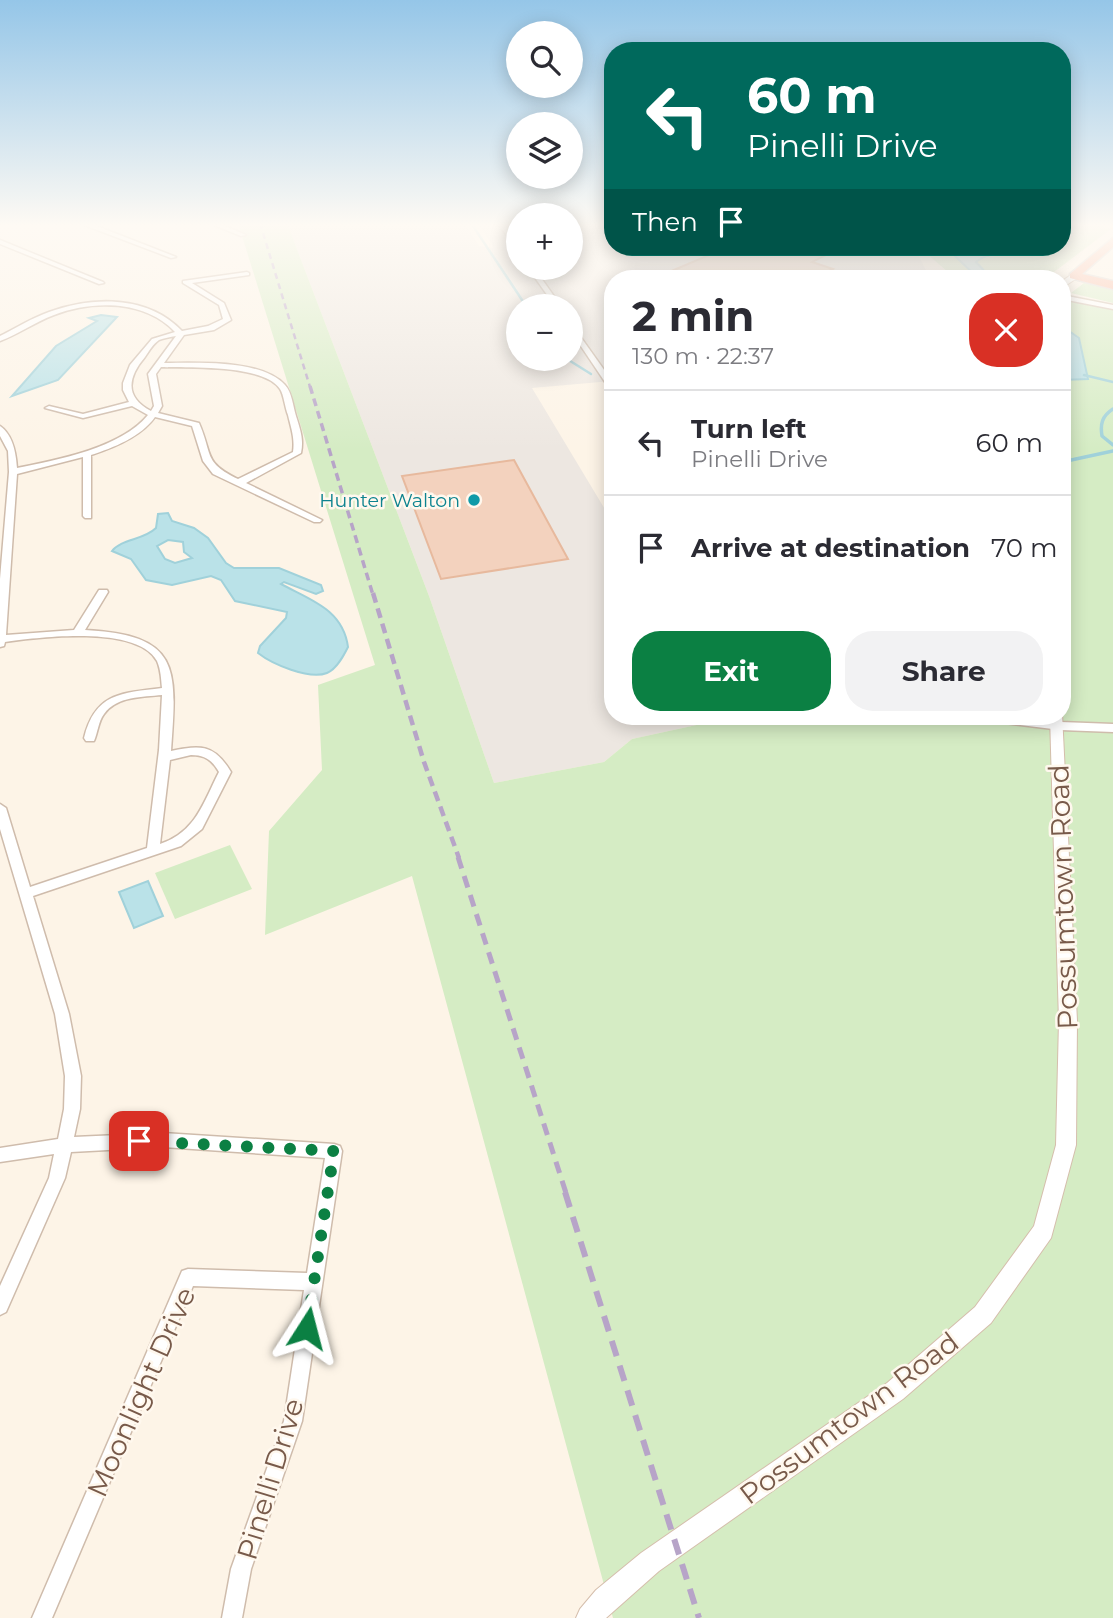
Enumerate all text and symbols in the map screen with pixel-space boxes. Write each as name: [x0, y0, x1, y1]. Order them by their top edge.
map controls: [506, 21, 583, 371]
button: search: [506, 21, 583, 98]
text: 60 m: [747, 66, 877, 125]
icon: left: [632, 70, 723, 161]
button: layers: [506, 112, 583, 189]
text: Pinelli Drive: [747, 126, 938, 165]
button: +: [506, 203, 583, 280]
icon: arrive: [712, 203, 750, 241]
text: Then: [632, 206, 698, 238]
text: 2 min: [632, 290, 754, 342]
button: close: [969, 293, 1043, 367]
button: −: [506, 294, 583, 371]
text: 130 m · 22:37: [632, 342, 774, 370]
text: Turn left: [691, 413, 807, 445]
icon: left: [632, 424, 670, 462]
text: 60 m: [976, 427, 1043, 459]
text: Pinelli Drive: [691, 445, 828, 473]
place label: Hunter Walton: [319, 489, 460, 512]
marker: Hunter Walton: [466, 492, 482, 508]
icon: arrive: [632, 529, 670, 567]
text: Arrive at destination: [691, 532, 970, 564]
text: 70 m: [991, 532, 1057, 564]
button: Exit: [632, 631, 831, 711]
button: Share: [845, 631, 1043, 711]
street label: Possumtown Road: [1041, 764, 1085, 1030]
pin: [109, 1111, 169, 1171]
icon: arrive: [120, 1122, 158, 1160]
street label: Moonlight Drive: [80, 1282, 202, 1502]
position arrow: [270, 1291, 344, 1365]
street label: Possumtown Road: [733, 1325, 965, 1511]
street label: Pinelli Drive: [229, 1394, 311, 1564]

